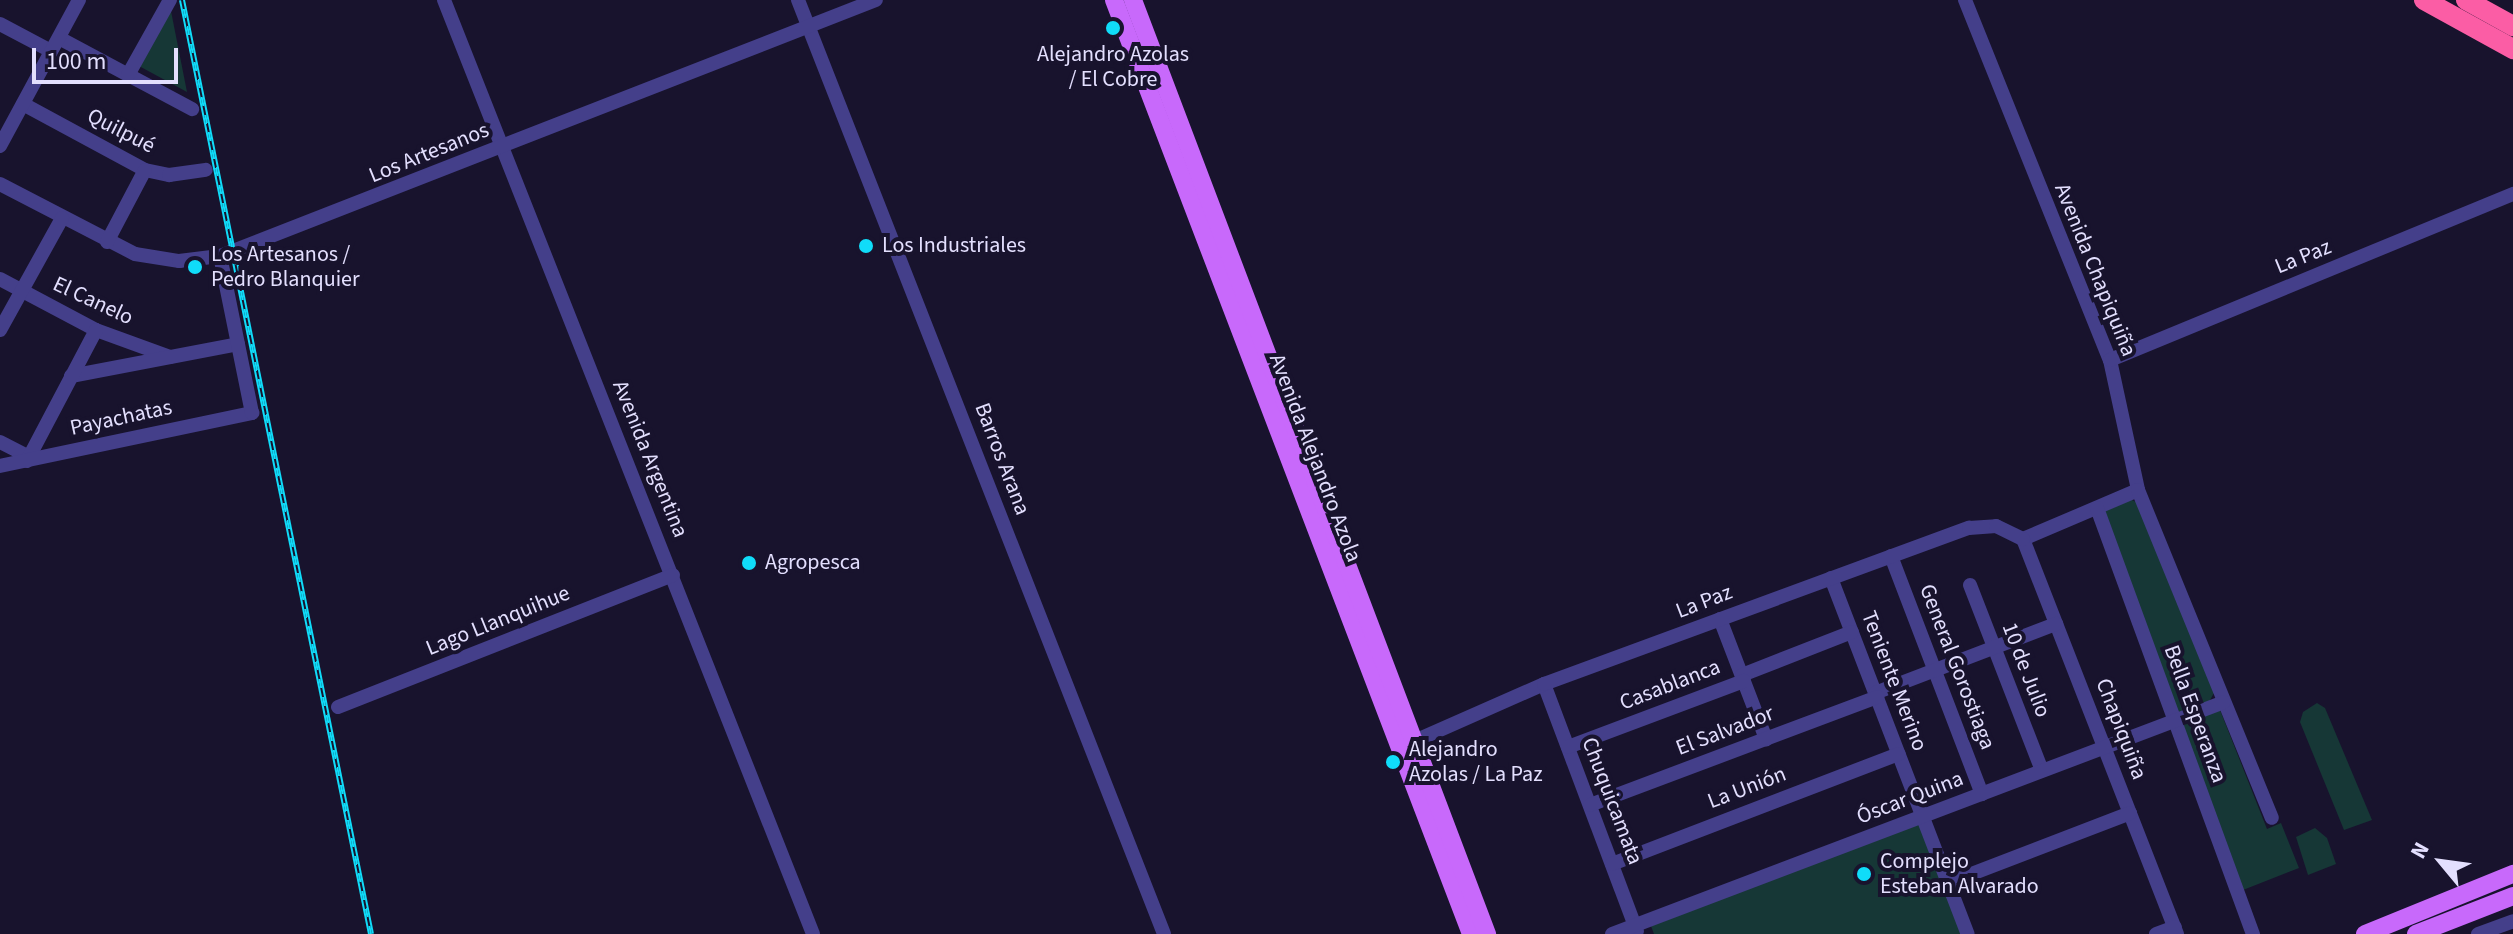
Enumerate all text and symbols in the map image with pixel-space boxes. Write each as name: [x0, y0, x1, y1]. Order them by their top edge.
marker: Alejandro Azolas / El Cobre: [1104, 19, 1122, 37]
scale bar: [36, 32, 182, 82]
place label: Alejandro Azolas / El Cobre: [1037, 41, 1189, 92]
text: 100 m: [46, 44, 106, 79]
street label: Quilpué: [83, 103, 159, 159]
street label: Los Artesanos: [365, 117, 493, 189]
street label: Avenida Chapiquiña: [2048, 180, 2142, 360]
place label: Los Industriales: [882, 233, 1026, 259]
street label: La Paz: [2271, 234, 2335, 280]
marker: Los Industriales: [857, 237, 875, 255]
place label: Los Artesanos / Pedro Blanquier: [211, 241, 360, 292]
marker: Los Artesanos / Pedro Blanquier: [186, 258, 204, 276]
street label: El Canelo: [49, 271, 137, 331]
street label: Avenida Alejandro Azola: [1263, 350, 1367, 566]
street label: Avenida Argentina: [606, 377, 694, 541]
street label: Payachatas: [68, 394, 174, 442]
street label: Barros Arana: [969, 399, 1035, 519]
place label: Agropesca: [765, 550, 861, 576]
marker: Agropesca: [740, 554, 758, 572]
street label: La Paz: [1672, 579, 1736, 625]
street label: Lago Llanquihue: [422, 580, 574, 662]
street label: General Gorostiaga: [1913, 581, 2001, 753]
street label: Teniente Merino: [1855, 607, 1933, 755]
street label: 10 de Julio: [1996, 619, 2056, 721]
street label: Bella Esperanza: [2158, 642, 2232, 786]
street label: Casablanca: [1616, 654, 1724, 716]
street label: Chapiquiña: [2090, 675, 2152, 783]
street label: El Salvador: [1672, 700, 1778, 762]
street label: Chuquicamata: [1576, 734, 1648, 868]
place label: Alejandro Azolas / La Paz: [1409, 736, 1543, 788]
marker: Alejandro Azolas / La Paz: [1384, 753, 1402, 771]
street label: La Unión: [1704, 761, 1790, 815]
street label: Óscar Quina: [1853, 766, 1967, 830]
north arrow: [2401, 822, 2481, 902]
text: N: [2402, 836, 2438, 865]
place label: Complejo Esteban Alvarado: [1880, 848, 2039, 900]
marker: Complejo Esteban Alvarado: [1855, 865, 1873, 883]

